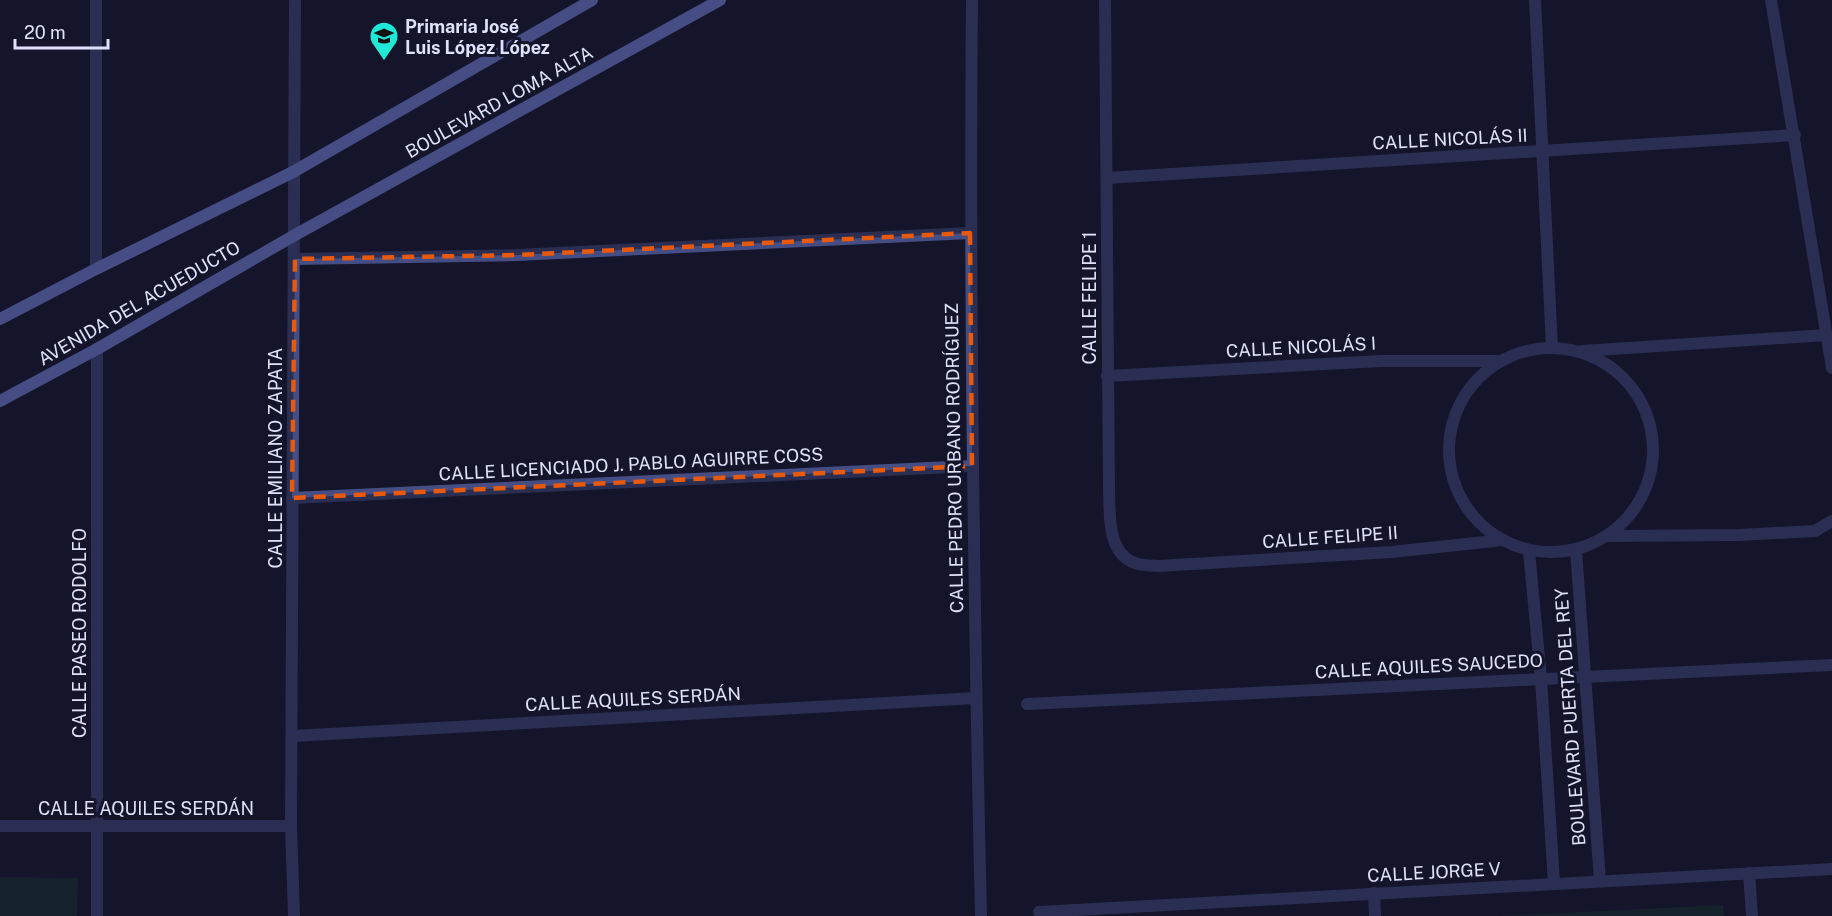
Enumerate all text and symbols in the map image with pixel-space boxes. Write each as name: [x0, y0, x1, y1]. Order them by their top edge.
scale bar: [15, 12, 108, 50]
place label: Primaria José Luis López López: [405, 16, 550, 58]
school or university icon: Primaria José Luis López López: [368, 20, 400, 62]
text: 20 m: [24, 22, 66, 43]
street label: BOULEVARD LOMA ALTA: [402, 42, 596, 162]
street label: CALLE NICOLÁS II: [1372, 123, 1528, 154]
street label: CALLE FELIPE 1: [1079, 231, 1100, 365]
street label: AVENIDA DEL ACUEDUCTO: [34, 236, 244, 370]
street label: CALLE PEDRO URBANO RODRÍGUEZ: [940, 303, 967, 613]
street label: CALLE NICOLÁS I: [1225, 332, 1377, 361]
street label: CALLE EMILIANO ZAPATA: [265, 347, 286, 568]
street label: CALLE LICENCIADO J. PABLO AGUIRRE COSS: [438, 443, 824, 485]
street label: CALLE FELIPE II: [1261, 522, 1399, 552]
street label: CALLE PASEO RODOLFO: [69, 528, 90, 738]
street label: BOULEVARD PUERTA DEL REY: [1551, 588, 1589, 846]
street label: CALLE AQUILES SAUCEDO: [1314, 650, 1544, 682]
street label: CALLE AQUILES SERDÁN: [524, 682, 741, 715]
street label: CALLE AQUILES SERDÁN: [38, 797, 254, 819]
street label: CALLE JORGE V: [1367, 858, 1501, 886]

